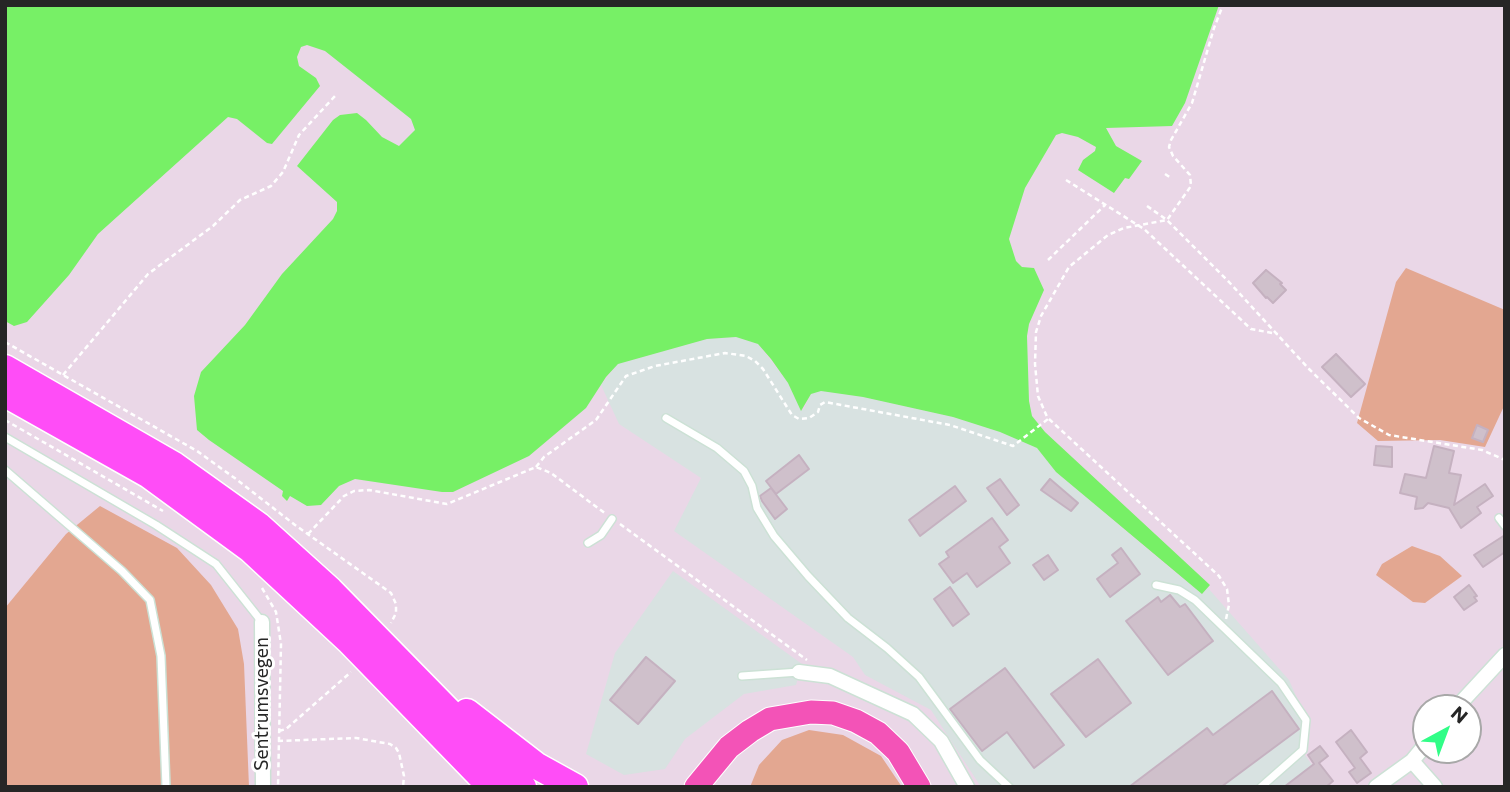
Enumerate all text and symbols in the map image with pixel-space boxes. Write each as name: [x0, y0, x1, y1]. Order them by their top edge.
street label: Sentrumsvegen: [251, 637, 273, 771]
north arrow: [1412, 694, 1482, 764]
text: N: [1447, 701, 1473, 728]

